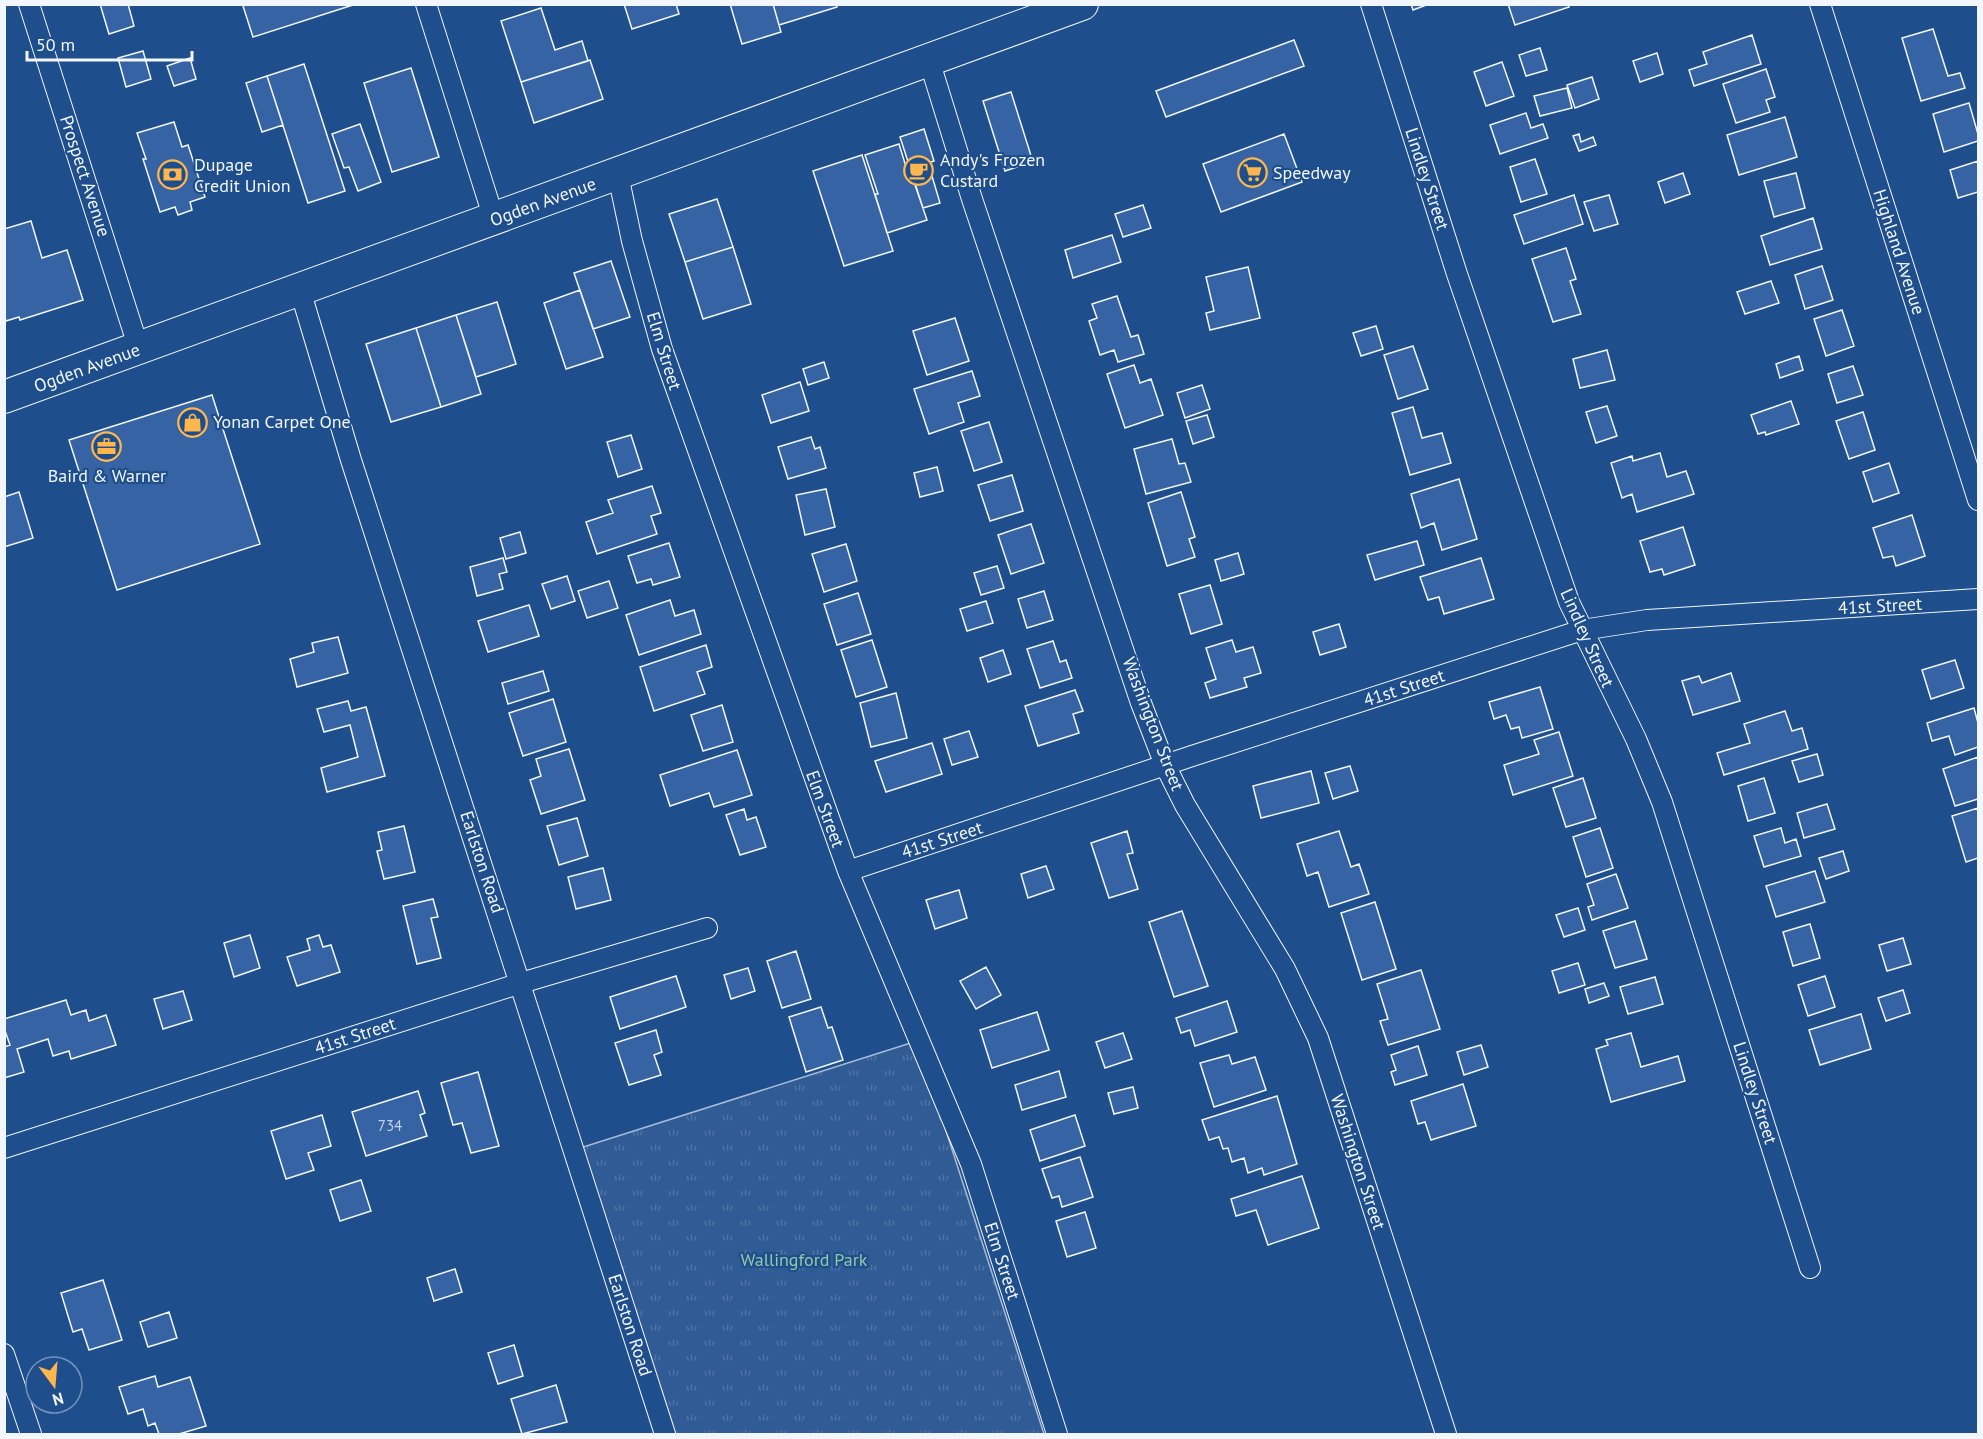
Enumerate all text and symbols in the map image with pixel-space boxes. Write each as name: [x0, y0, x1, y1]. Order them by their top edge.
scale bar: [27, 24, 192, 62]
text: 50 m: [36, 33, 75, 56]
street label: Prospect Avenue: [55, 112, 116, 239]
street label: Lindley Street: [1400, 125, 1455, 233]
place label: Andy's Frozen Custard: [940, 148, 1045, 192]
place label: Dupage Credit Union: [194, 153, 291, 197]
cafe icon: Andy's Frozen Custard: [903, 154, 935, 186]
supermarket icon: Speedway: [1236, 157, 1268, 189]
bank icon: Dupage Credit Union: [157, 159, 189, 191]
place label: Speedway: [1273, 161, 1351, 184]
street label: Ogden Avenue: [487, 172, 599, 231]
street label: Highland Avenue: [1868, 186, 1931, 318]
street label: Elm Street: [642, 309, 687, 393]
street label: Ogden Avenue: [31, 338, 143, 397]
shop icon: Yonan Carpet One: [176, 406, 208, 438]
place label: Yonan Carpet One: [213, 410, 351, 433]
office icon: Baird & Warner: [91, 431, 123, 463]
place label: Baird & Warner: [48, 464, 166, 487]
street label: Lindley Street: [1555, 585, 1620, 691]
street label: 41st Street: [1837, 592, 1923, 619]
street label: Washington Street: [1117, 654, 1189, 794]
street label: 41st Street: [1360, 664, 1447, 711]
street label: Elm Street: [801, 767, 850, 850]
street label: Earlston Road: [455, 808, 510, 916]
street label: 41st Street: [898, 816, 985, 863]
street label: 41st Street: [311, 1012, 398, 1059]
street label: Lindley Street: [1728, 1039, 1783, 1147]
street label: Washington Street: [1326, 1091, 1391, 1232]
house number: 734: [378, 1116, 402, 1135]
street label: Elm Street: [979, 1219, 1026, 1303]
park label: Wallingford Park: [741, 1248, 868, 1271]
street label: Earlston Road: [603, 1271, 658, 1379]
north arrow: [24, 1355, 84, 1415]
text: N: [50, 1388, 66, 1410]

